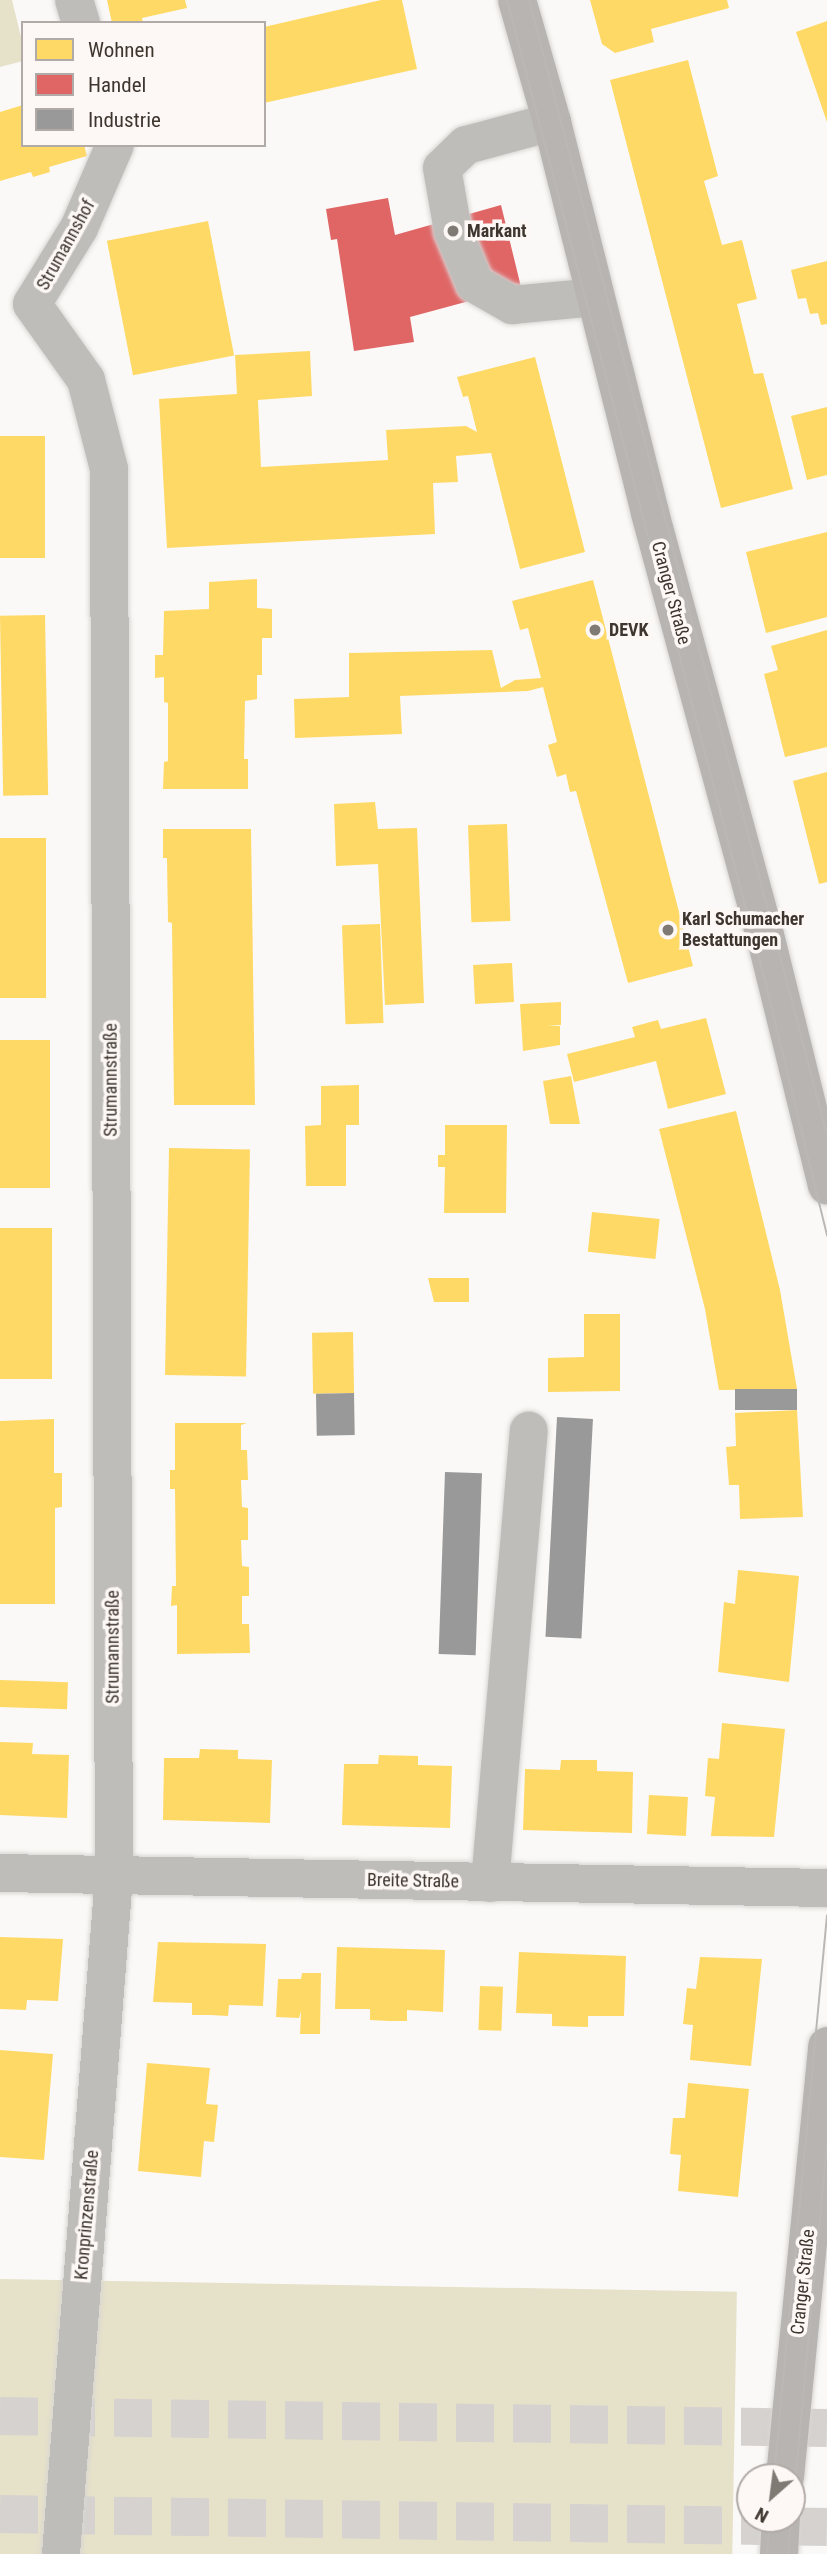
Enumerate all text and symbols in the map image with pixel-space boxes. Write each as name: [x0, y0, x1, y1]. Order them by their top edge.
legend: [21, 21, 266, 147]
text: Wohnen: [88, 38, 155, 62]
text: Handel: [88, 73, 146, 97]
text: Industrie: [88, 108, 161, 132]
street label: Strumannshof: [32, 196, 100, 294]
place label: Markant: [467, 220, 527, 242]
marker: Markant: [445, 223, 461, 239]
street label: Cranger Straße: [647, 539, 695, 647]
place label: DEVK: [609, 619, 648, 641]
marker: DEVK: [587, 622, 603, 638]
place label: Karl Schumacher Bestattungen: [682, 909, 804, 951]
marker: Karl Schumacher Bestattungen: [660, 922, 676, 938]
street label: Strumannstraße: [100, 1023, 122, 1137]
street label: Strumannstraße: [102, 1590, 124, 1704]
street label: Breite Straße: [367, 1869, 459, 1893]
street label: Kronprinzenstraße: [71, 2149, 103, 2281]
street label: Cranger Straße: [787, 2228, 819, 2336]
north arrow: [736, 2463, 806, 2533]
text: N: [751, 2502, 772, 2528]

